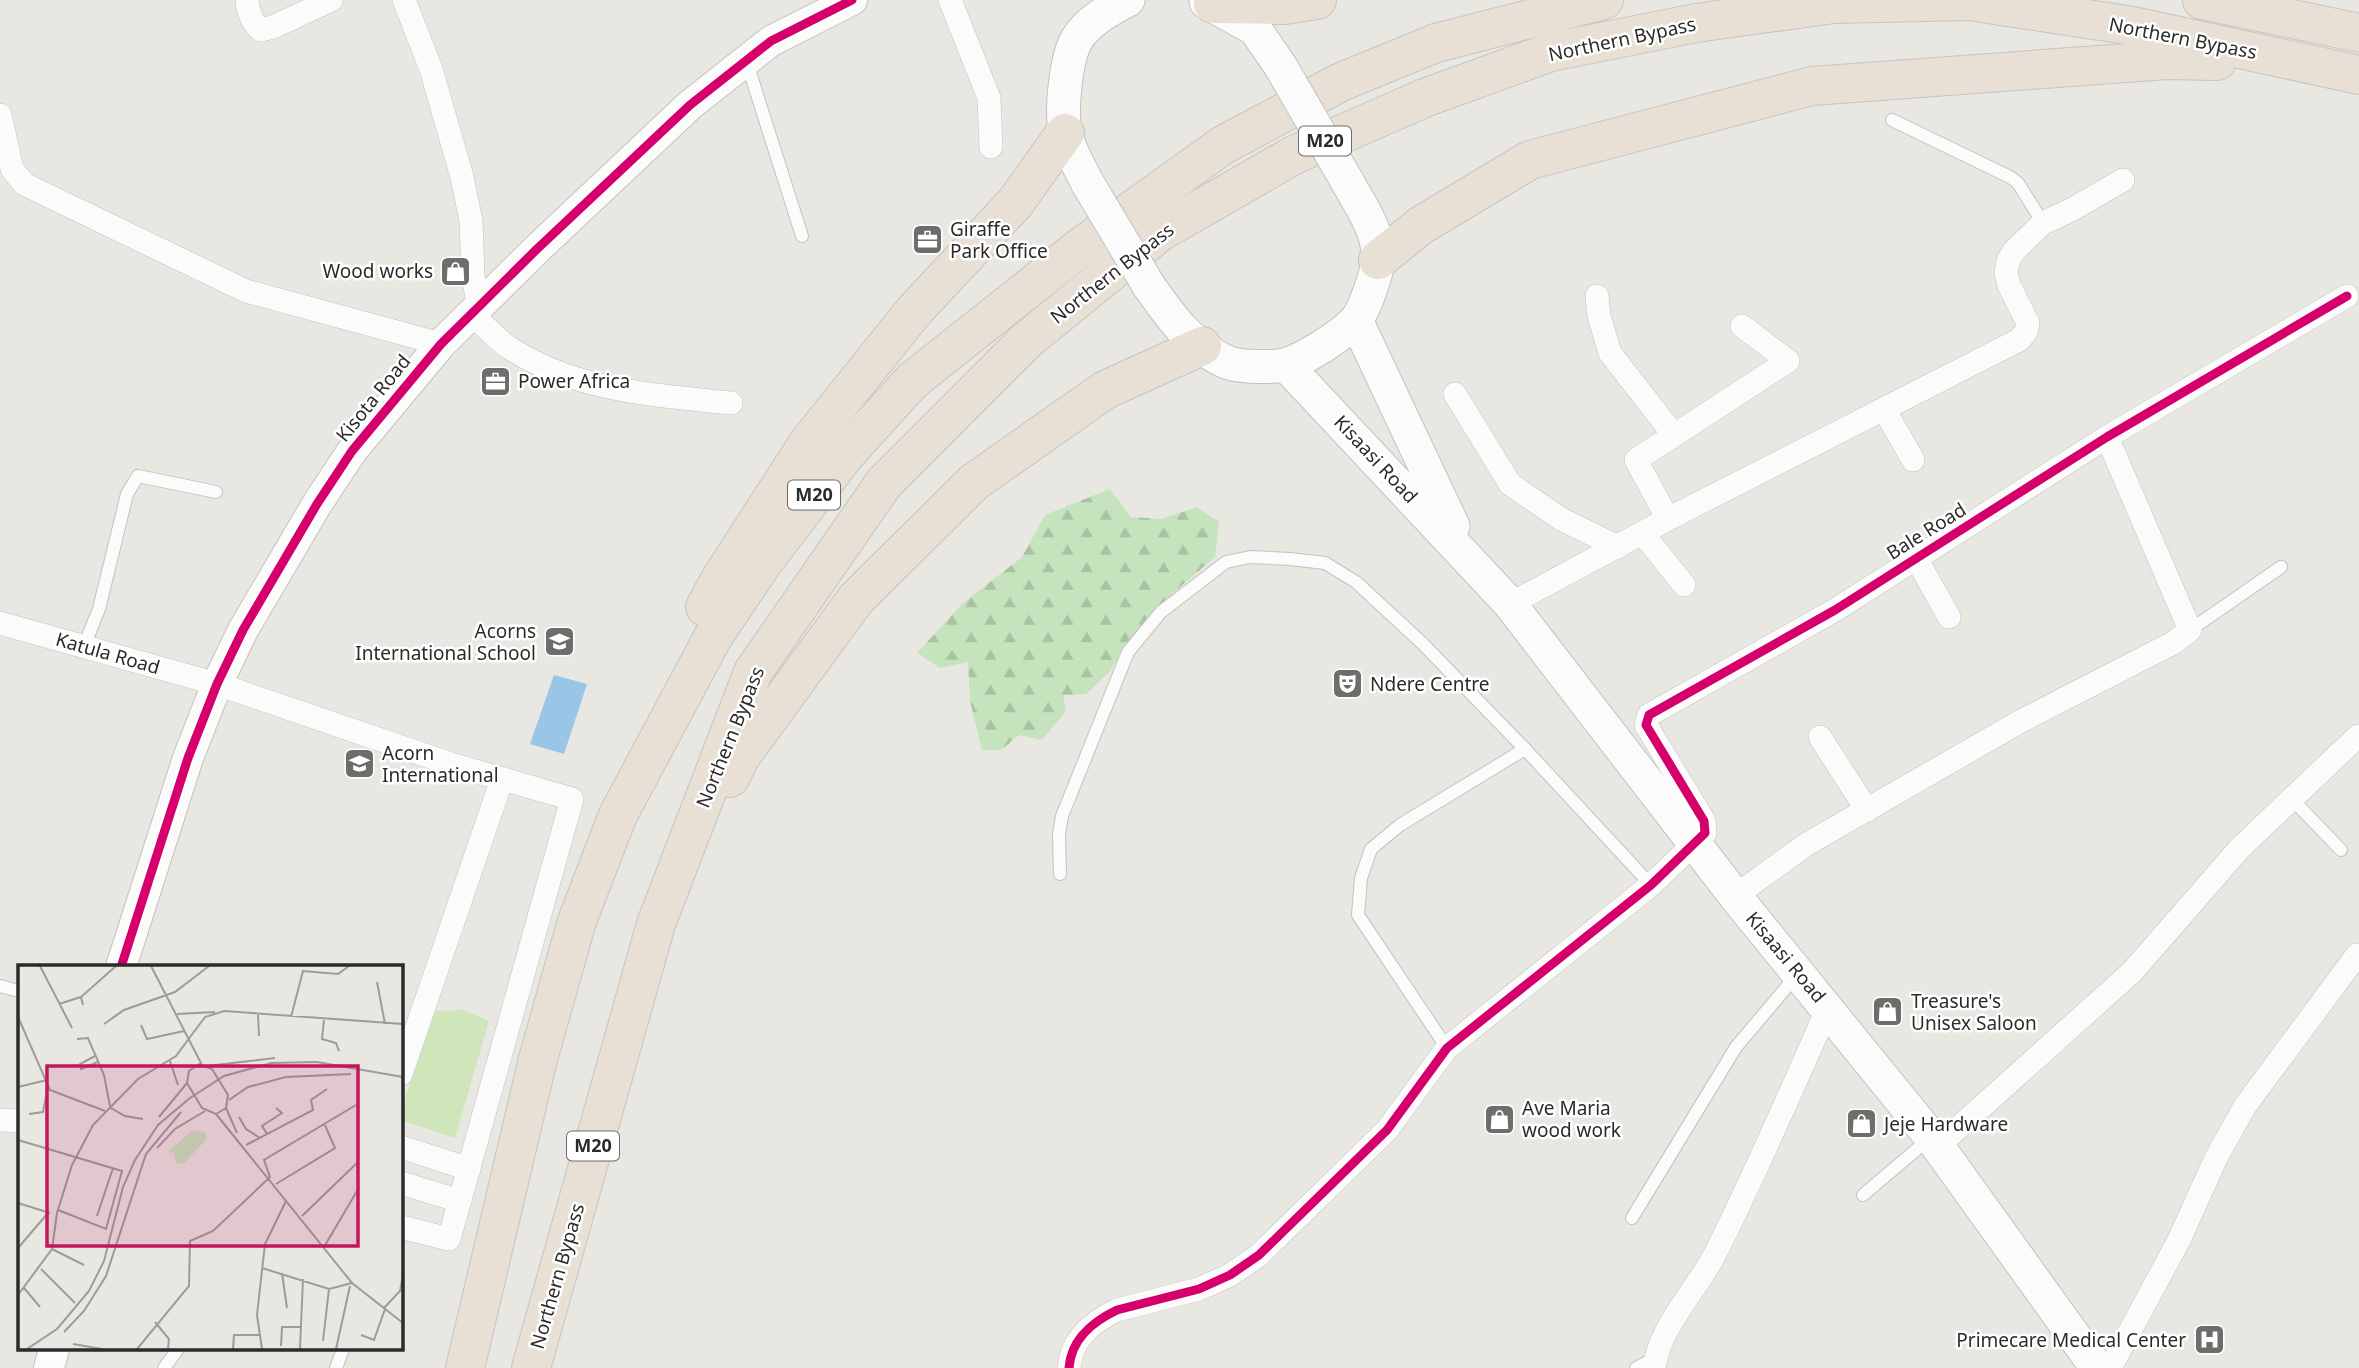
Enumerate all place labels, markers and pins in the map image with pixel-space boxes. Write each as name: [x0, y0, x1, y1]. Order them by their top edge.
place label: Giraffe Park Office: [950, 216, 1048, 264]
office icon: Giraffe Park Office: [910, 223, 944, 257]
shop icon: Wood works: [439, 254, 473, 288]
place label: Wood works: [323, 258, 433, 284]
office icon: Power Africa: [478, 364, 512, 398]
place label: Power Africa: [518, 368, 630, 394]
place label: Acorns International School: [355, 618, 536, 666]
school or university icon: Acorns International School: [542, 625, 576, 659]
theatre icon: Ndere Centre: [1330, 667, 1364, 701]
place label: Ndere Centre: [1370, 671, 1489, 697]
place label: Acorn International: [382, 740, 499, 788]
school or university icon: Acorn International: [342, 747, 376, 781]
place label: Treasure's Unisex Saloon: [1911, 988, 2037, 1036]
shop icon: Treasure's Unisex Saloon: [1871, 995, 1905, 1029]
place label: Ave Maria wood work: [1522, 1095, 1621, 1143]
shop icon: Ave Maria wood work: [1482, 1102, 1516, 1136]
shop icon: Jeje Hardware: [1844, 1107, 1878, 1141]
place label: Jeje Hardware: [1882, 1111, 2008, 1137]
hospital icon: Primecare Medical Center: [2192, 1323, 2226, 1357]
place label: Primecare Medical Center: [1956, 1327, 2186, 1353]

